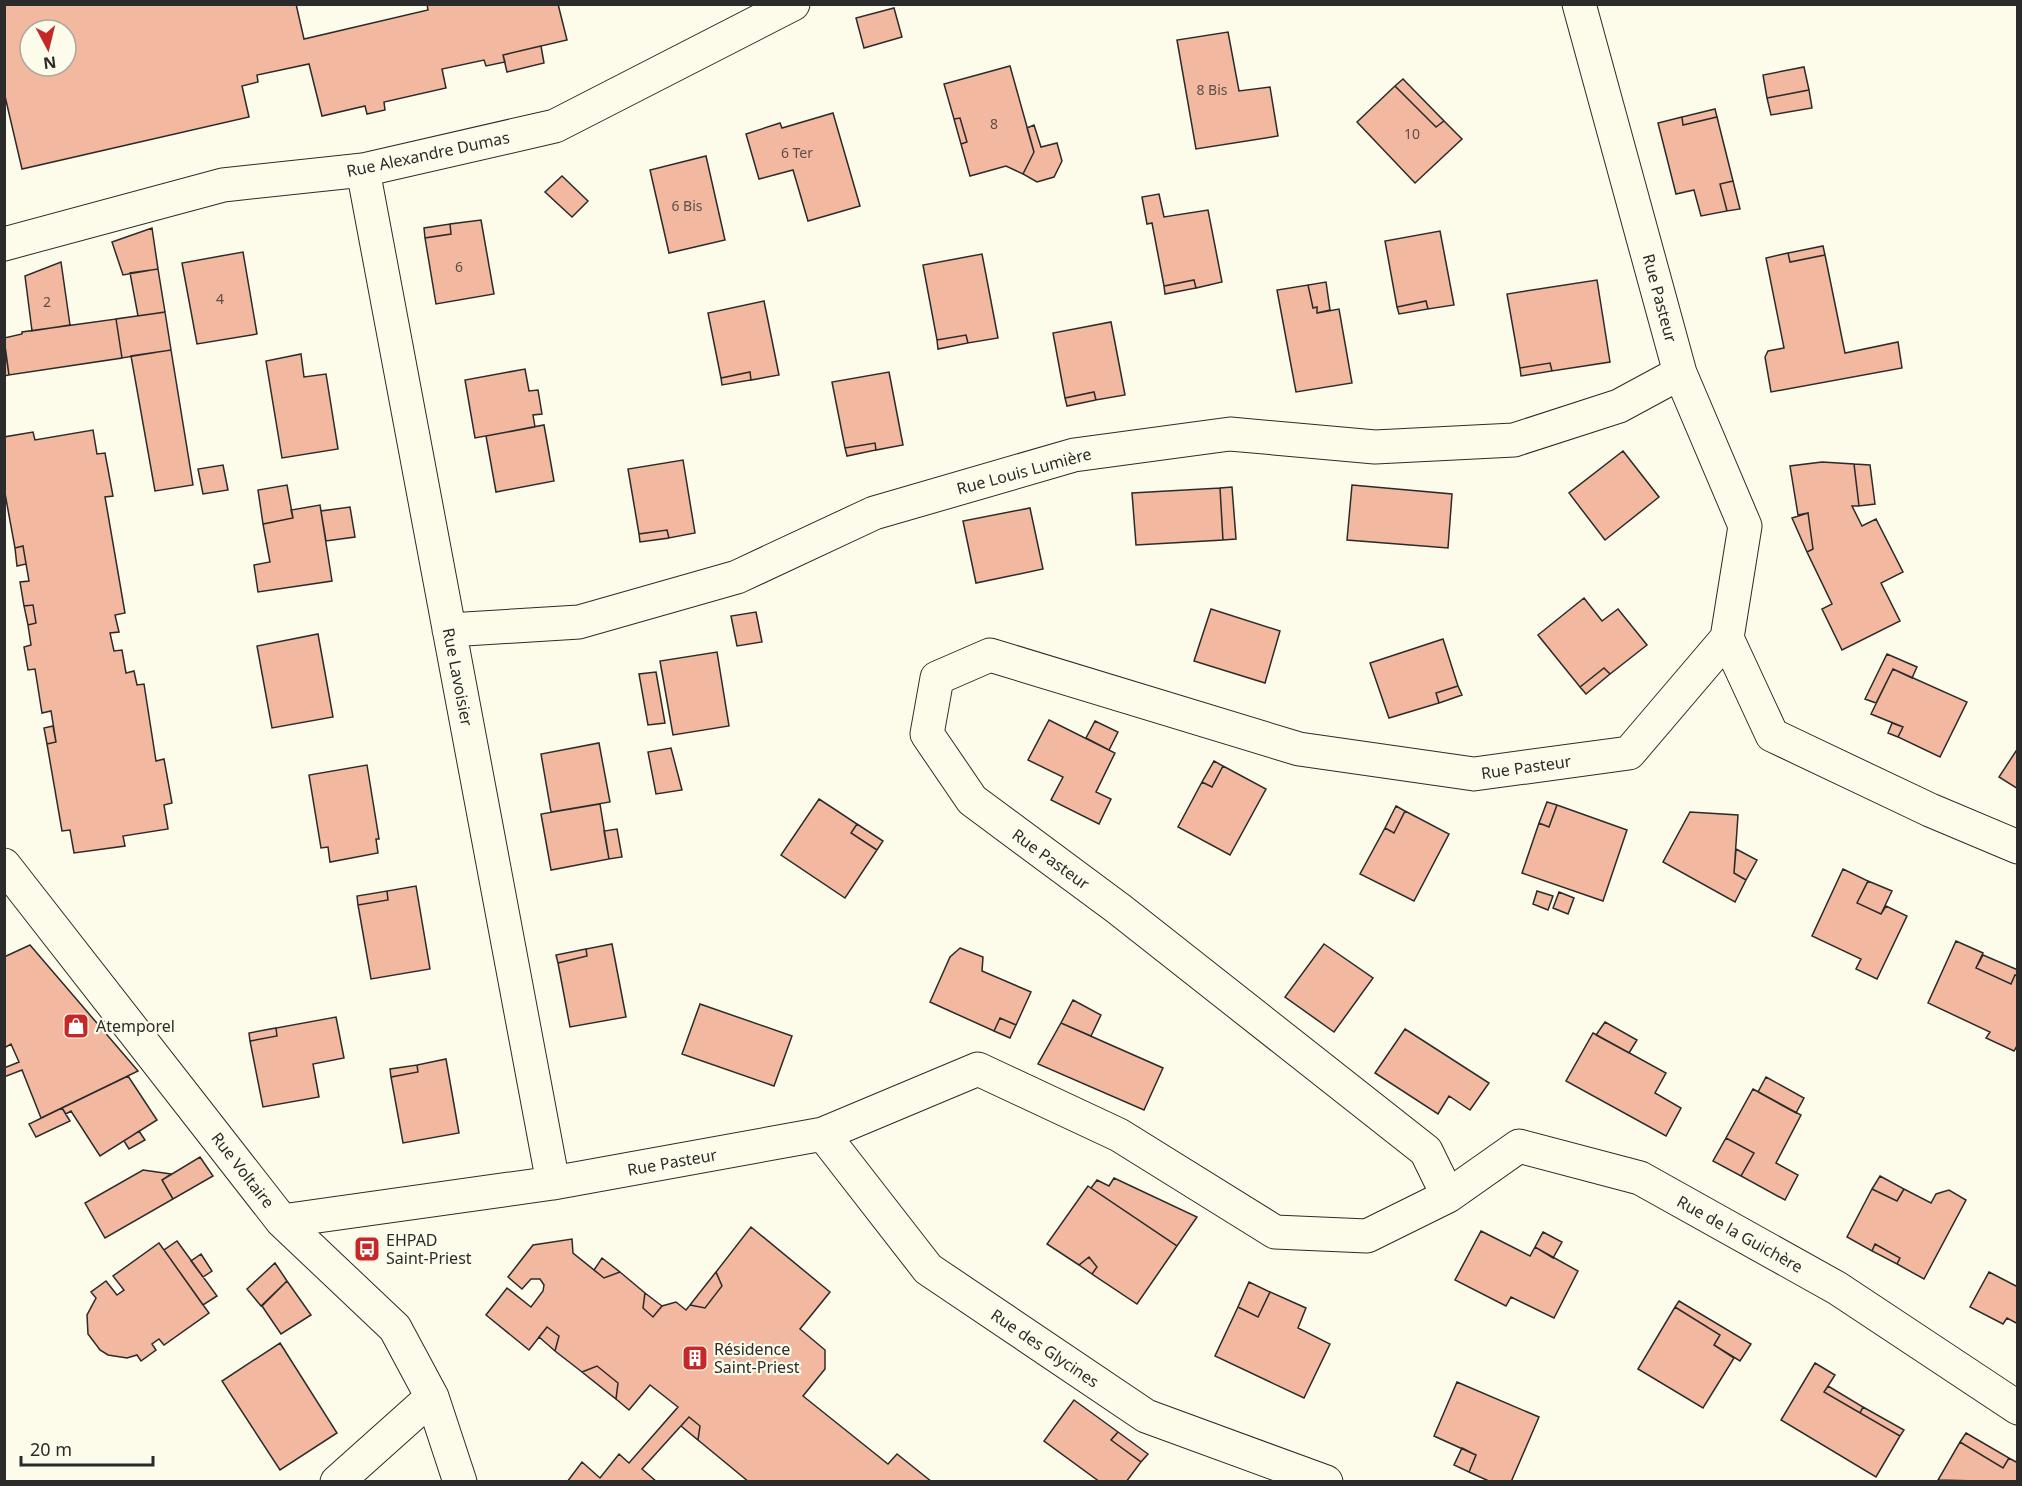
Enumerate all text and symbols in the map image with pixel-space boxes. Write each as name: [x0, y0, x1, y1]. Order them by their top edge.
north arrow: [18, 18, 78, 78]
text: N: [42, 51, 58, 75]
house number: 8 Bis: [1196, 80, 1228, 99]
house number: 8: [990, 114, 998, 133]
house number: 10: [1404, 124, 1420, 143]
street label: Rue Alexandre Dumas: [345, 126, 511, 182]
house number: 6 Ter: [781, 143, 813, 162]
house number: 6 Bis: [671, 196, 703, 215]
street label: Rue Pasteur: [1638, 251, 1682, 345]
house number: 6: [455, 257, 463, 276]
house number: 4: [216, 289, 224, 308]
house number: 2: [43, 292, 51, 311]
street label: Rue Louis Lumière: [954, 442, 1094, 500]
street label: Rue Lavoisier: [438, 626, 478, 728]
street label: Rue Pasteur: [1480, 750, 1573, 784]
street label: Rue Pasteur: [1008, 823, 1094, 895]
shop icon: Atemporel: [61, 1011, 91, 1041]
place label: Atemporel: [96, 1015, 175, 1037]
street label: Rue Voltaire: [207, 1128, 279, 1212]
street label: Rue Pasteur: [625, 1143, 719, 1181]
street label: Rue de la Guichère: [1673, 1190, 1807, 1278]
place label: EHPAD Saint-Priest: [386, 1229, 472, 1269]
bus stop icon: EHPAD Saint-Priest: [352, 1234, 382, 1264]
street label: Rue des Glycines: [987, 1304, 1103, 1392]
place label: Résidence Saint-Priest: [714, 1338, 800, 1378]
building icon: Résidence Saint-Priest: [680, 1343, 710, 1373]
scale bar: [21, 1429, 153, 1467]
text: 20 m: [30, 1437, 72, 1461]

